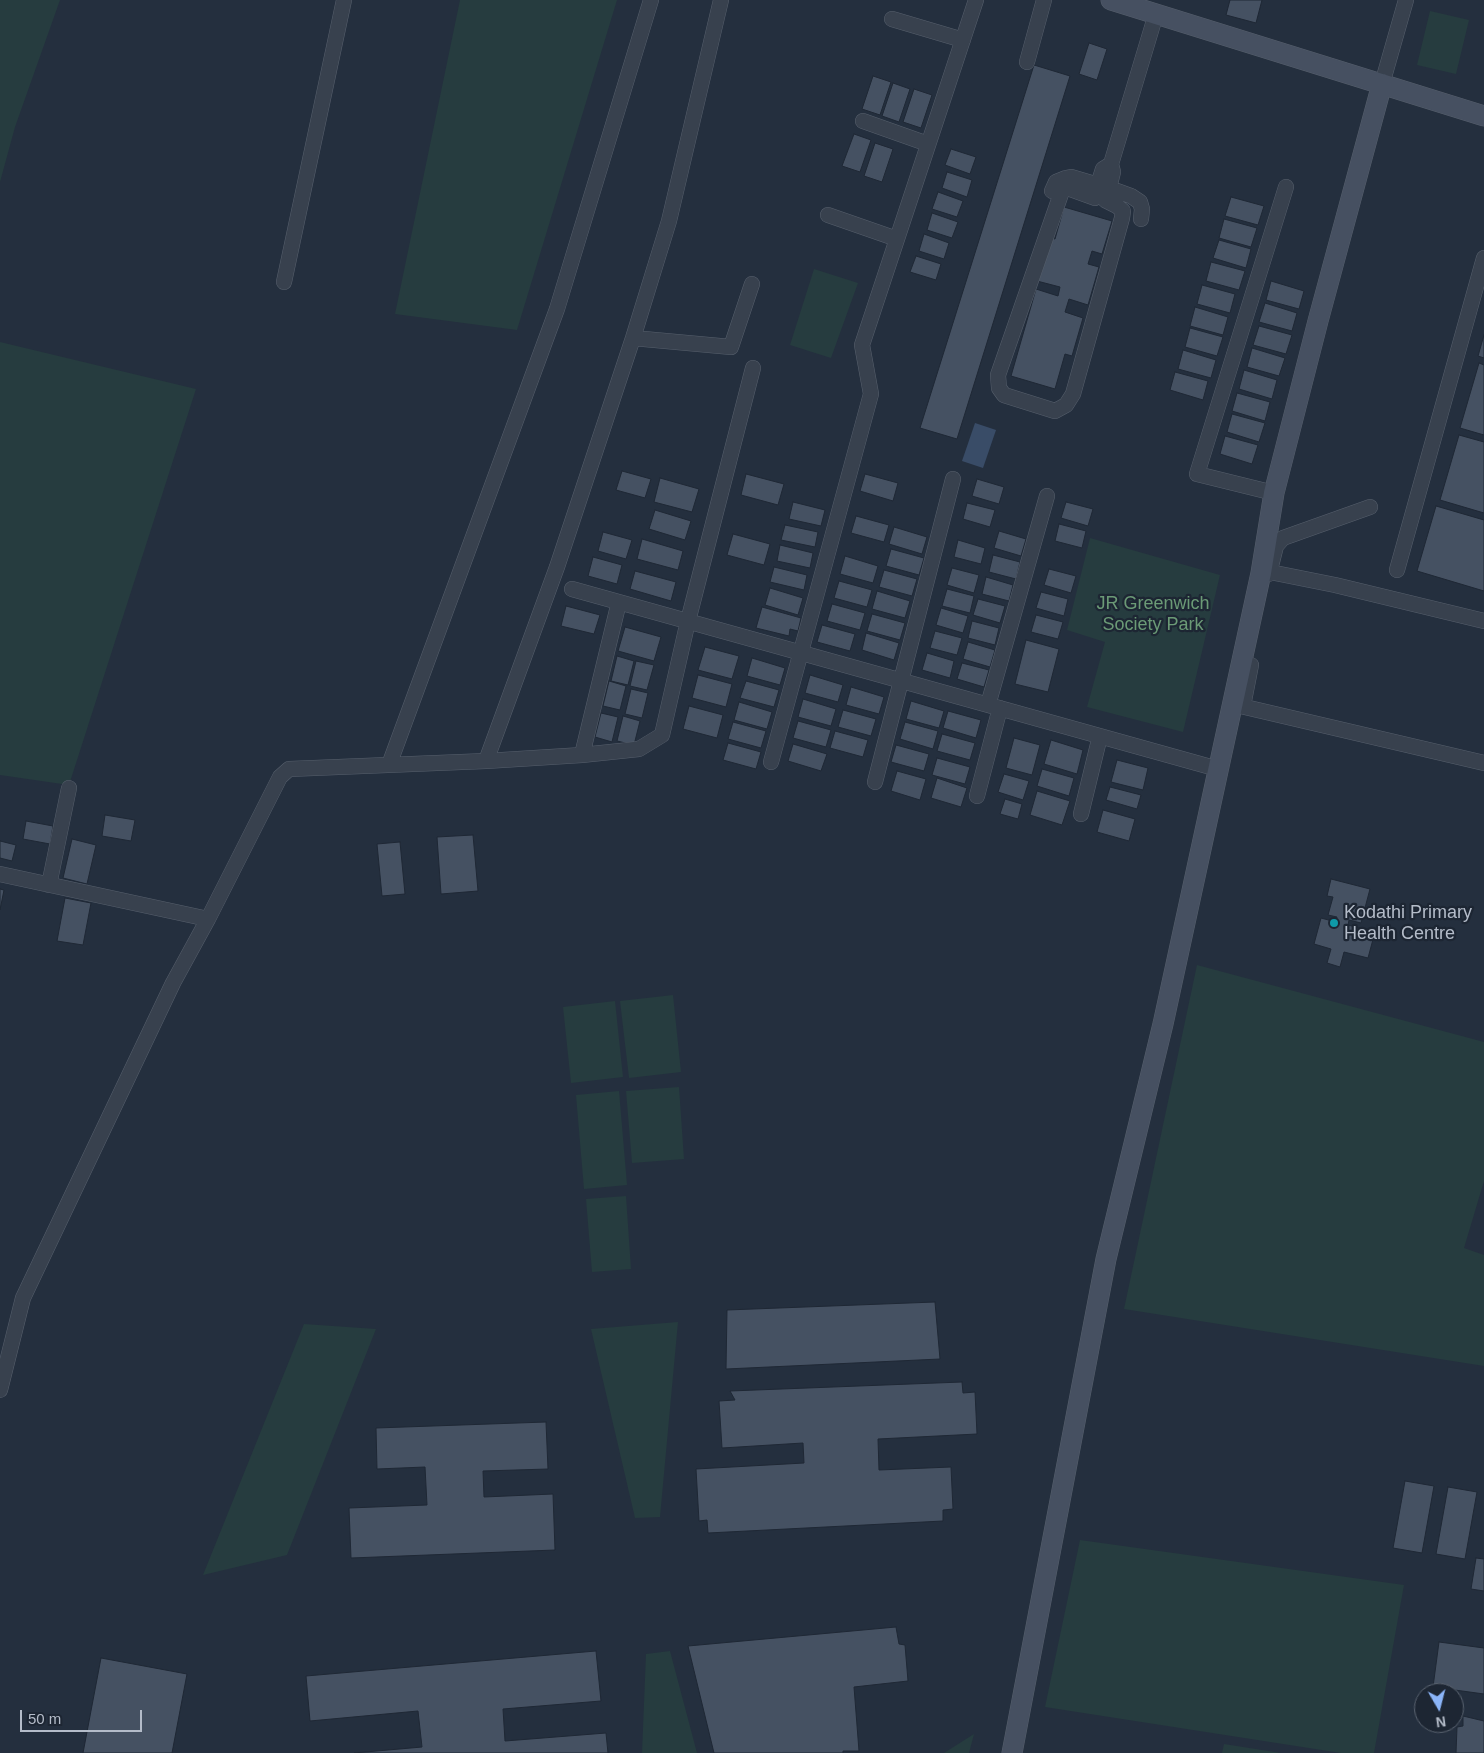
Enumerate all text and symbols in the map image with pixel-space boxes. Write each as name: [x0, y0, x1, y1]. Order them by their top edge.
park label: JR Greenwich Society Park: [1096, 593, 1210, 636]
place label: Kodathi Primary Health Centre: [1344, 902, 1472, 944]
marker: Kodathi Primary Health Centre: [1328, 917, 1340, 929]
north arrow: [1414, 1683, 1464, 1733]
scale bar: [22, 1700, 145, 1732]
text: 50 m: [28, 1710, 61, 1727]
text: N: [1435, 1713, 1447, 1730]

